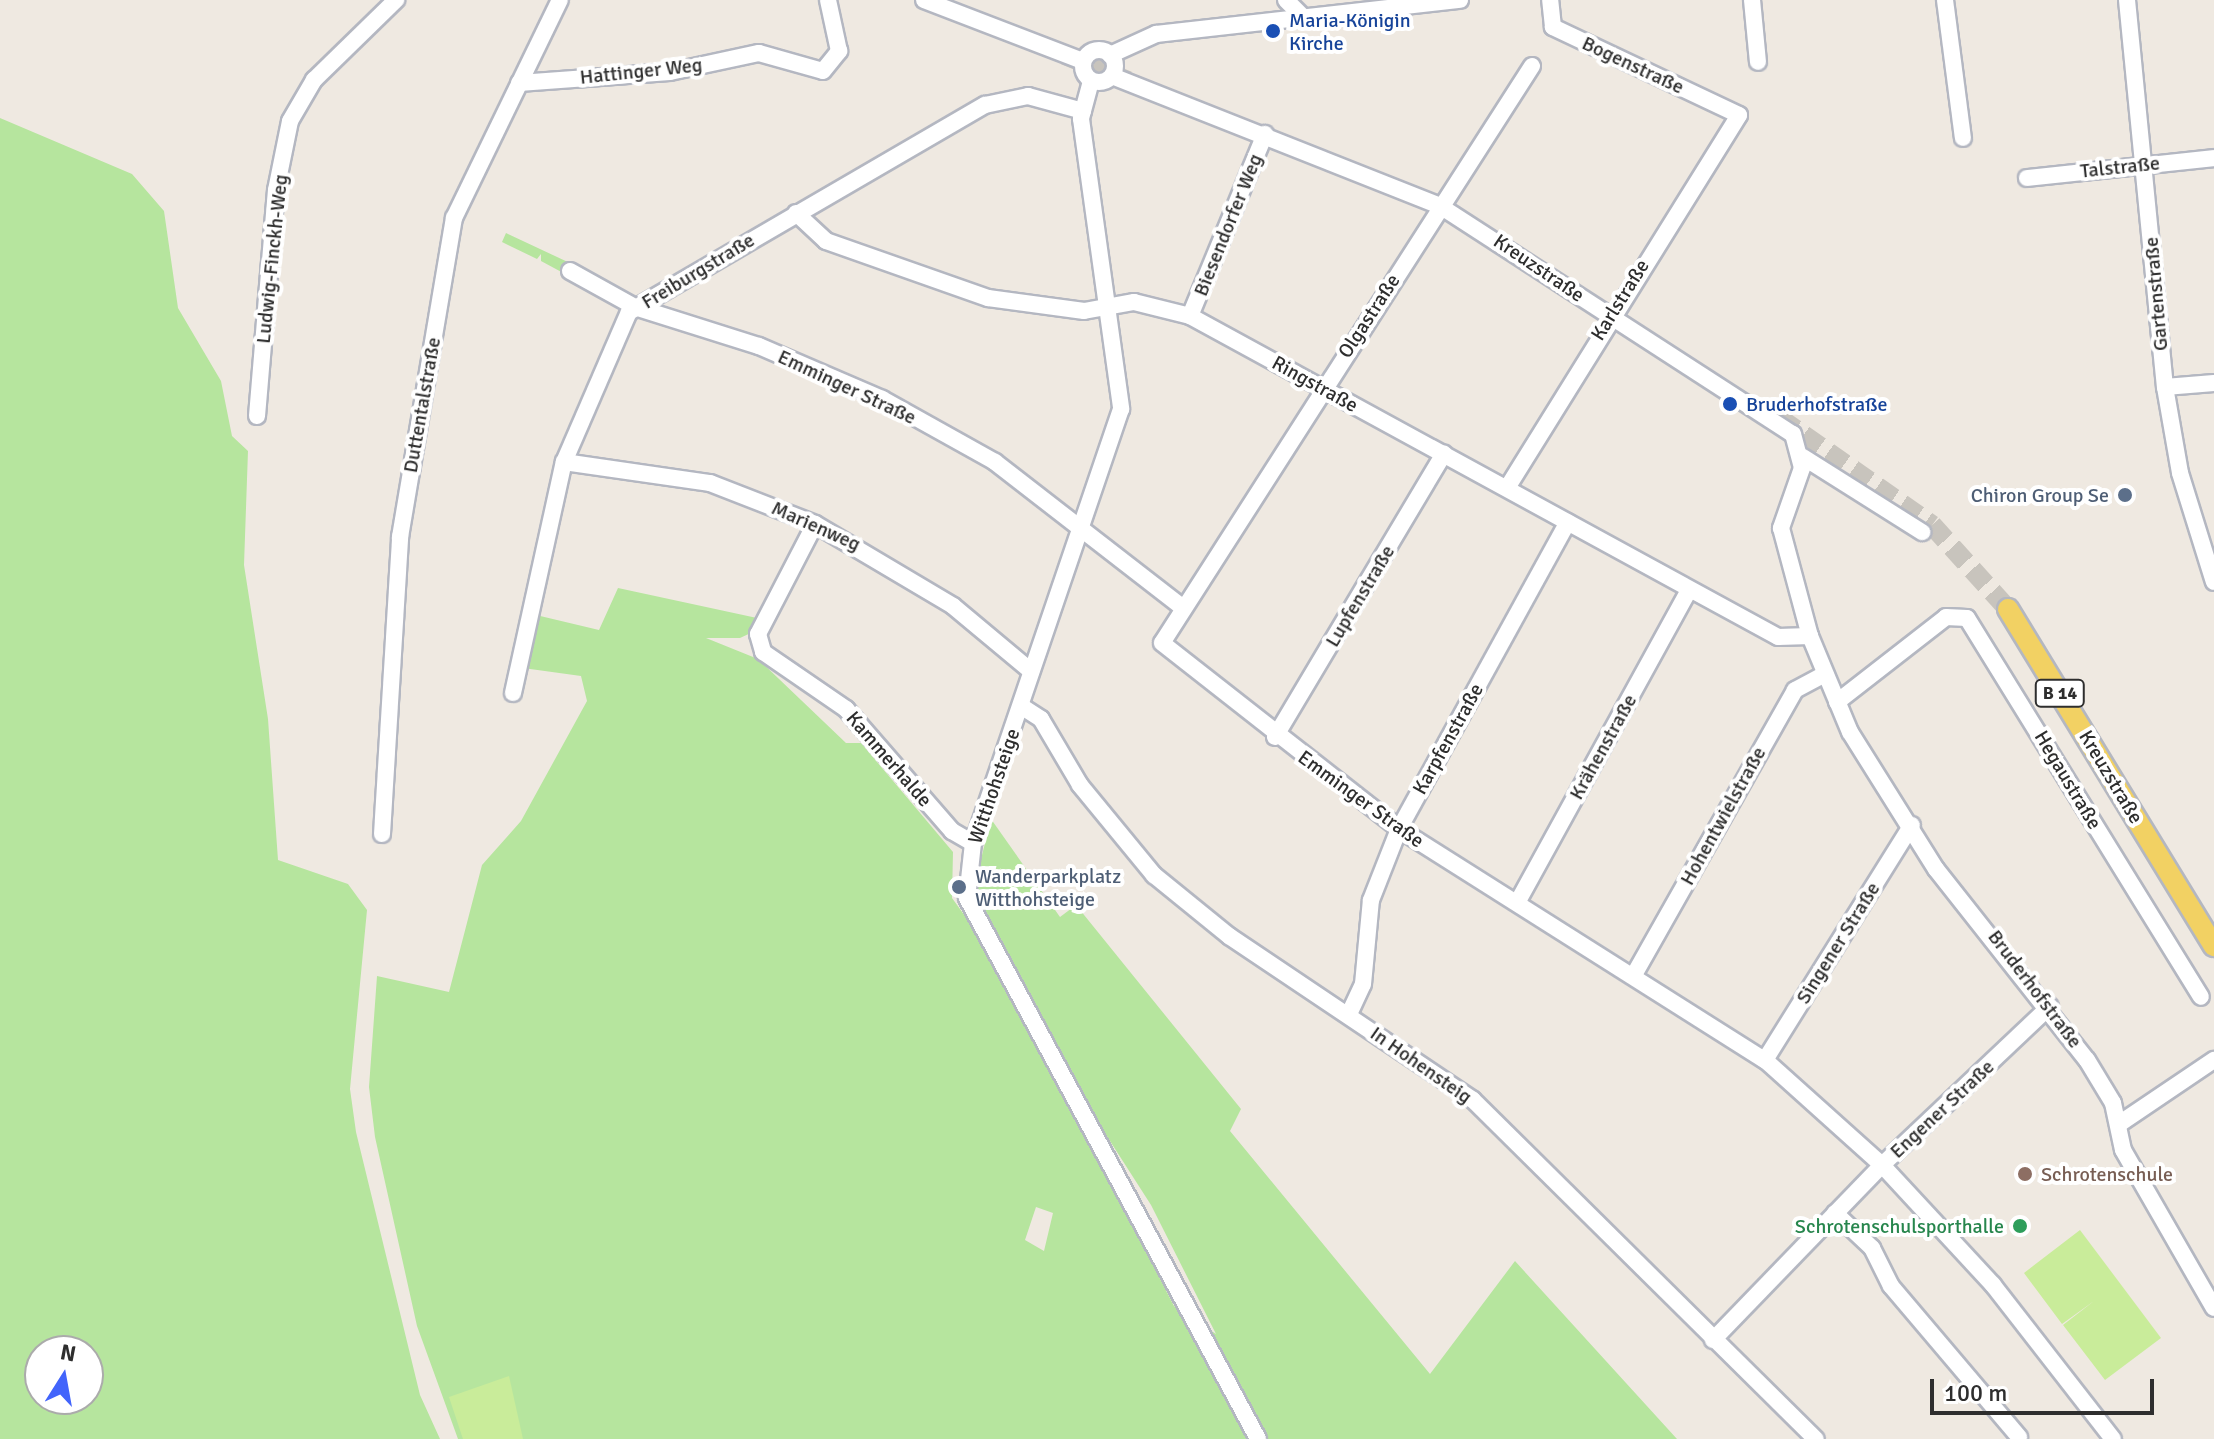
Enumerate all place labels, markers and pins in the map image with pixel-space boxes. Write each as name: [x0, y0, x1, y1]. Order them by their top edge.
place label: Maria-Königin Kirche: [1289, 8, 1411, 55]
marker: Maria-Königin Kirche: [1264, 22, 1282, 40]
place label: Bruderhofstraße: [1746, 392, 1888, 416]
marker: Bruderhofstraße: [1721, 395, 1739, 413]
place label: Chiron Group Se: [1971, 483, 2109, 507]
marker: Chiron Group Se: [2116, 486, 2134, 504]
place label: Wanderparkplatz Witthohsteige: [975, 864, 1121, 911]
marker: Wanderparkplatz Witthohsteige: [950, 878, 968, 896]
place label: Schrotenschule: [2041, 1162, 2173, 1186]
marker: Schrotenschule: [2016, 1165, 2034, 1183]
place label: Schrotenschulsporthalle: [1795, 1214, 2004, 1238]
marker: Schrotenschulsporthalle: [2011, 1217, 2029, 1235]

